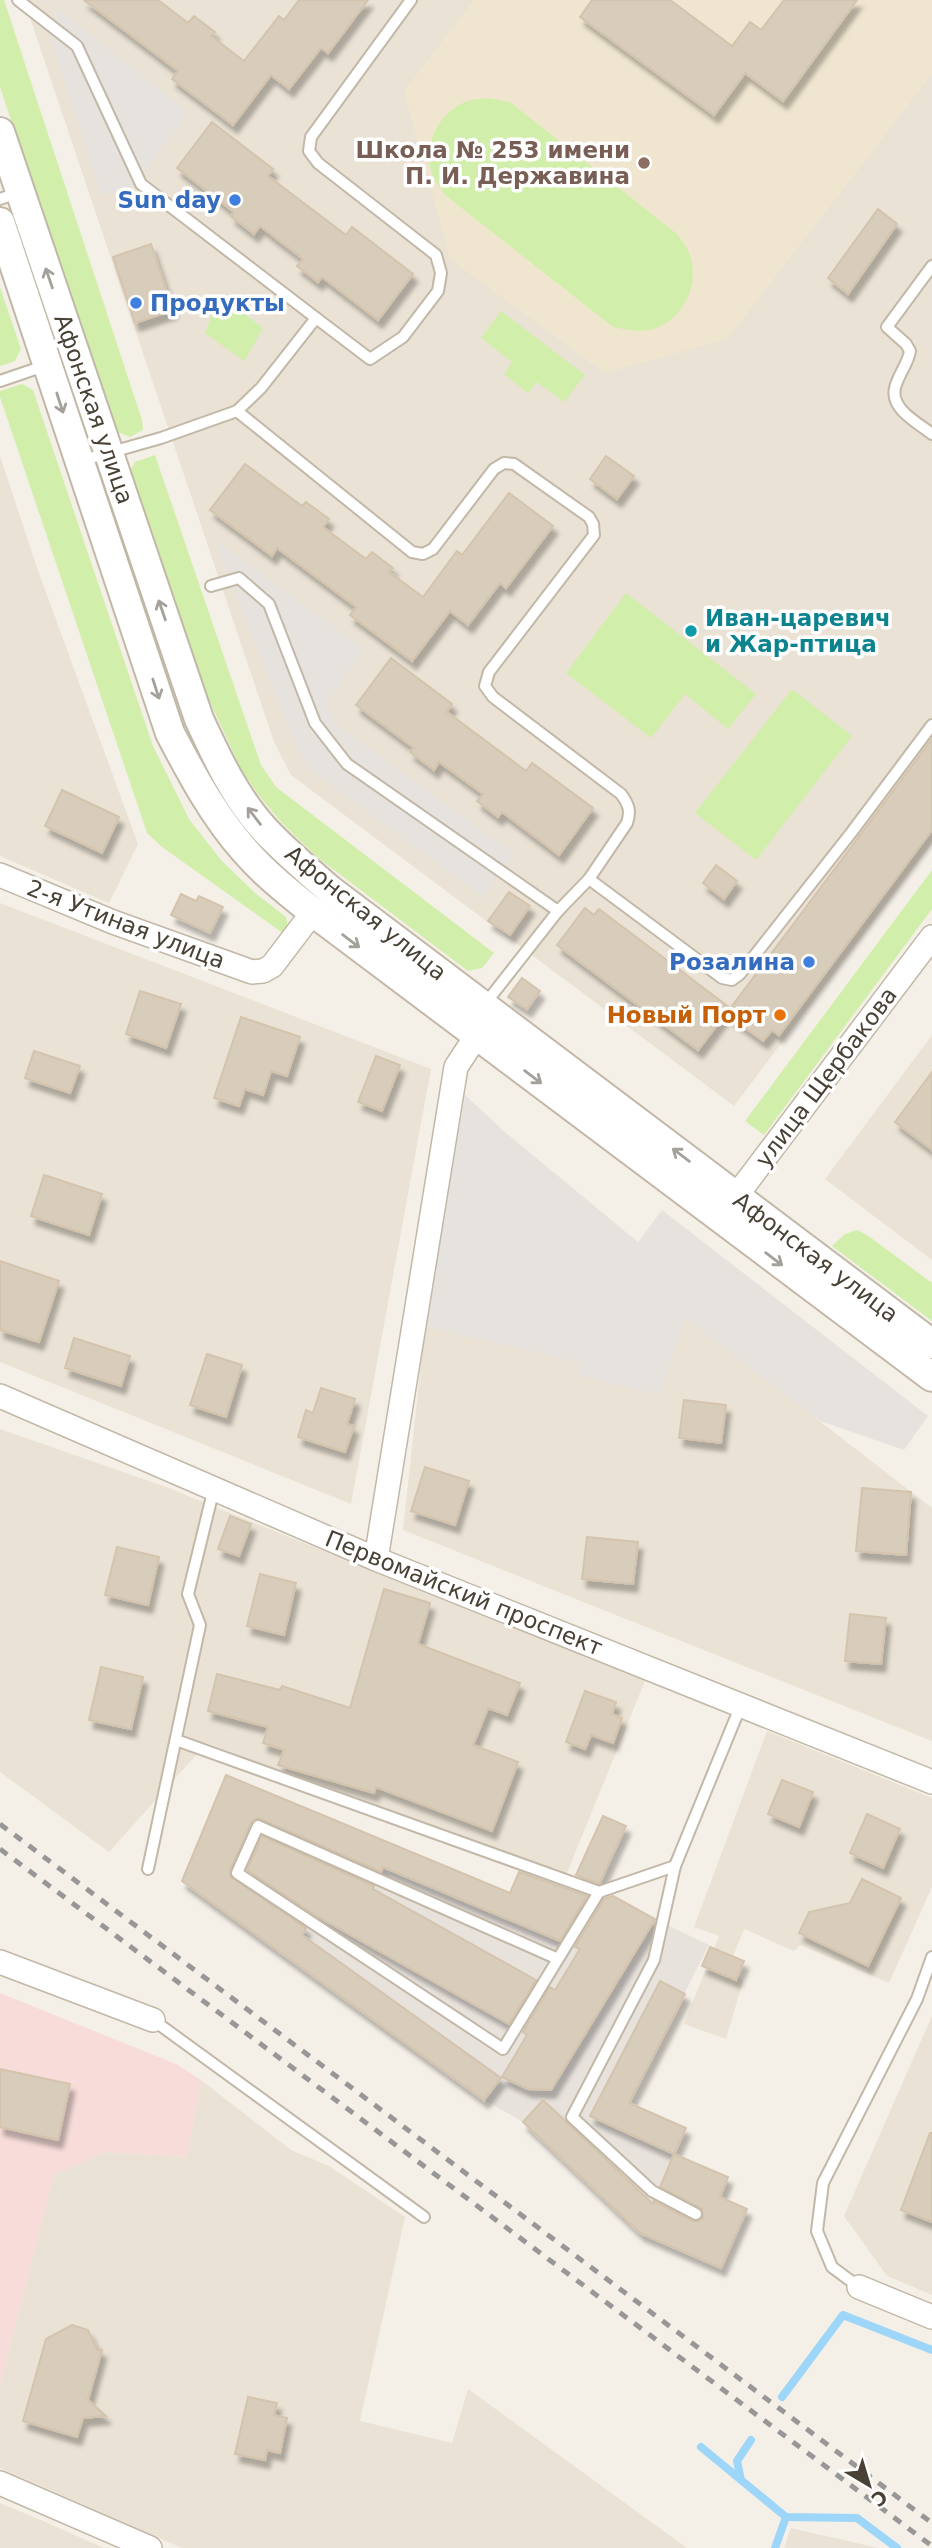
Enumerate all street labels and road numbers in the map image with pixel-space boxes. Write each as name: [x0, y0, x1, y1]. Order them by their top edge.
street label: Афонская улица: [49, 311, 139, 507]
street label: Афонская улица: [280, 840, 452, 986]
street label: 2-я Утиная улица: [23, 874, 229, 974]
street label: улица Щербакова: [750, 982, 902, 1172]
street label: Афонская улица: [729, 1187, 903, 1327]
street label: Первомайский проспект: [322, 1525, 606, 1661]

